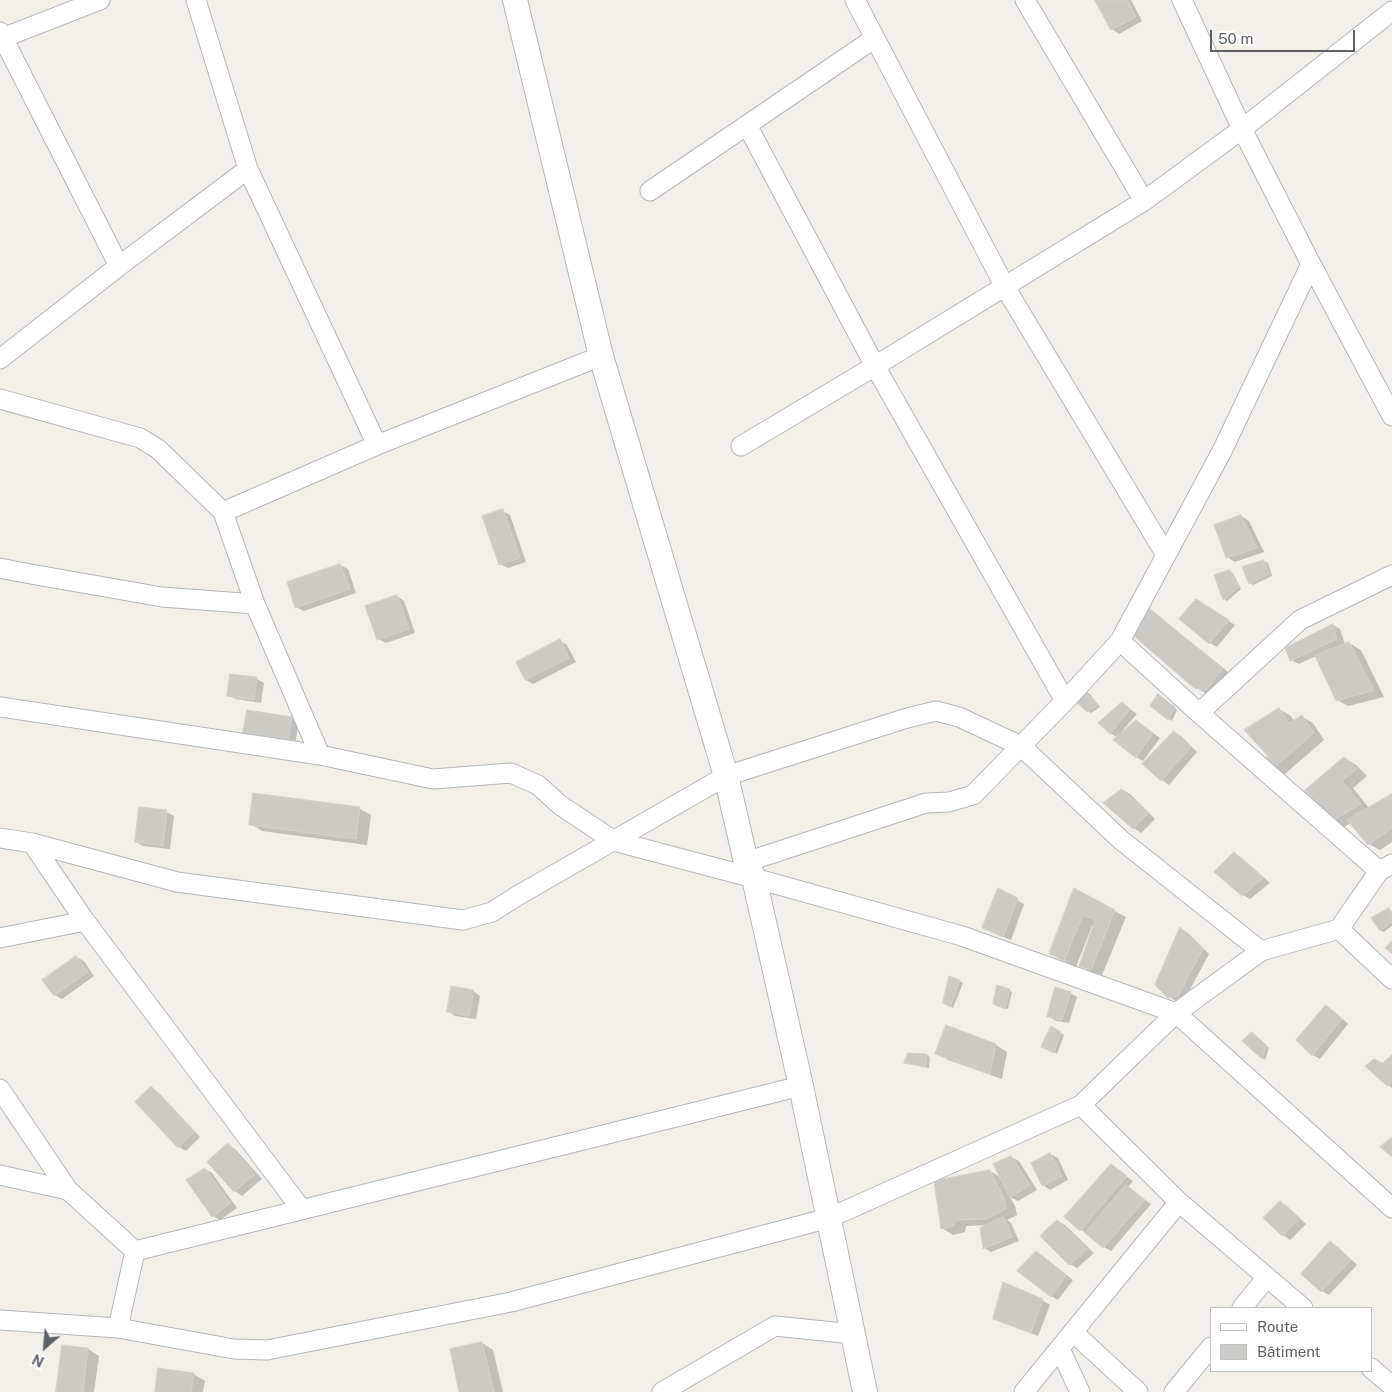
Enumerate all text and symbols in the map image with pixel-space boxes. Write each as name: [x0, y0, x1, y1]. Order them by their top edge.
scale bar: [1212, 20, 1357, 52]
text: 50 m: [1218, 30, 1253, 47]
legend: [1210, 1307, 1372, 1372]
text: Route: [1257, 1318, 1298, 1335]
north arrow: [20, 1322, 70, 1372]
text: Bâtiment: [1257, 1343, 1320, 1360]
text: N: [30, 1351, 47, 1370]

